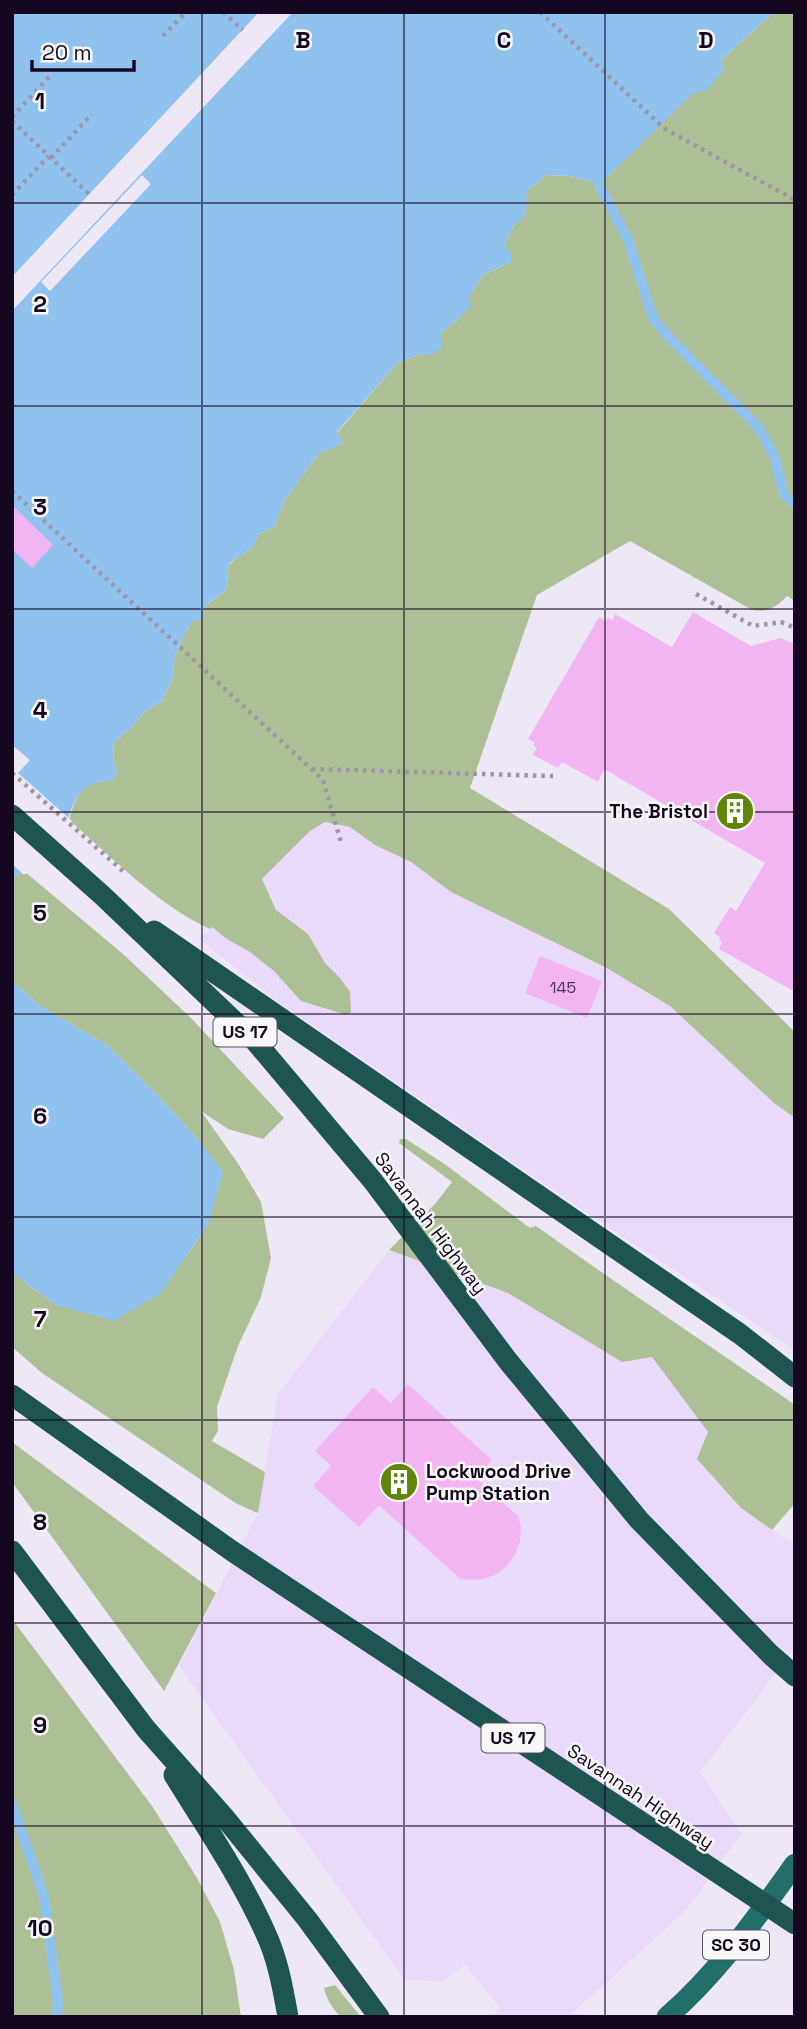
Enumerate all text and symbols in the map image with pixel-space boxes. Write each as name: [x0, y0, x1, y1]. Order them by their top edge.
text: B: [295, 25, 311, 55]
text: C: [497, 25, 511, 55]
text: D: [698, 25, 714, 55]
scale bar: [32, 28, 133, 72]
text: 20 m: [42, 39, 92, 66]
text: 1: [35, 86, 45, 116]
text: 2: [33, 289, 47, 319]
text: 3: [33, 492, 47, 522]
text: 4: [33, 695, 48, 725]
building icon: The Bristol: [714, 790, 756, 832]
place label: The Bristol: [609, 799, 708, 824]
text: 5: [33, 898, 47, 928]
house number: 145: [550, 977, 576, 998]
road number: US 17: [214, 1017, 276, 1046]
text: 6: [33, 1101, 47, 1131]
street label: Savannah Highway: [369, 1147, 492, 1299]
text: 7: [34, 1304, 47, 1334]
place label: Lockwood Drive Pump Station: [426, 1459, 571, 1506]
building icon: Lockwood Drive Pump Station: [378, 1461, 420, 1503]
text: 8: [33, 1507, 47, 1537]
text: 9: [33, 1710, 47, 1740]
road number: US 17: [482, 1723, 544, 1752]
street label: Savannah Highway: [562, 1738, 719, 1855]
text: 10: [27, 1913, 53, 1943]
road number: SC 30: [703, 1930, 769, 1959]

